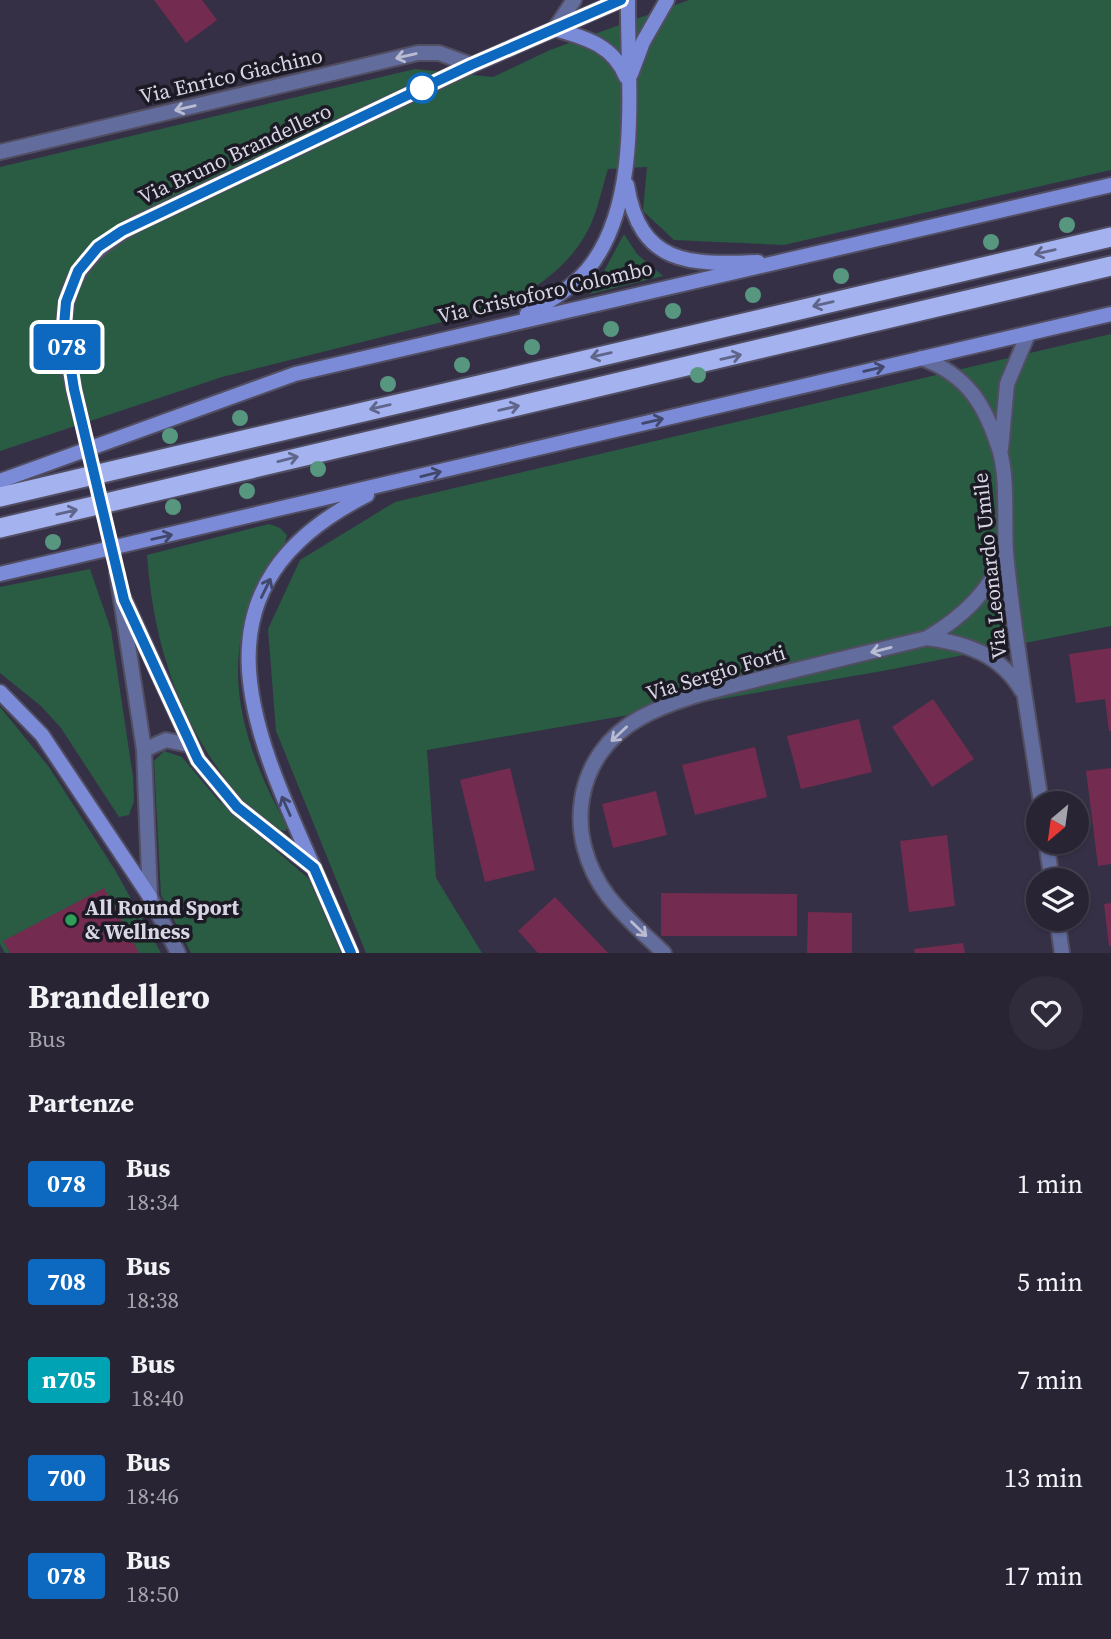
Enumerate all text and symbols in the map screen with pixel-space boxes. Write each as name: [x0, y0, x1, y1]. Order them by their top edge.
street label: Via Enrico Giachino: [137, 40, 325, 111]
one-way arrow: [395, 50, 418, 63]
unlabelled marker: [407, 73, 437, 103]
street label: Via Bruno Brandellero: [134, 96, 336, 211]
one-way arrow: [174, 103, 196, 116]
one-way arrow: [1034, 246, 1056, 259]
street label: Via Cristoforo Colombo: [434, 253, 655, 330]
one-way arrow: [812, 298, 835, 311]
line badge: 078: [27, 324, 107, 370]
text: 078: [47, 330, 87, 363]
one-way arrow: [590, 349, 613, 363]
one-way arrow: [719, 349, 742, 363]
one-way arrow: [862, 362, 885, 375]
one-way arrow: [369, 401, 392, 414]
one-way arrow: [497, 401, 520, 414]
one-way arrow: [641, 414, 663, 427]
one-way arrow: [276, 452, 299, 466]
one-way arrow: [419, 466, 442, 480]
street label: Via Leonardo Umile: [965, 471, 1014, 661]
one-way arrow: [55, 505, 77, 518]
one-way arrow: [150, 529, 173, 543]
one-way arrow: [260, 578, 274, 599]
street label: Via Sergio Forti: [643, 638, 789, 707]
one-way arrow: [870, 644, 892, 657]
one-way arrow: [611, 725, 628, 742]
north arrow: [1026, 791, 1088, 854]
map controls: [1026, 791, 1089, 931]
one-way arrow: [279, 795, 292, 817]
button: layers: [1026, 868, 1089, 931]
place label: All Round Sport & Wellness: [85, 893, 240, 946]
marker: All Round Sport & Wellness: [63, 912, 79, 928]
one-way arrow: [631, 921, 648, 938]
text: Brandellero: [28, 974, 210, 1019]
button: heart: [1009, 976, 1083, 1050]
text: Bus: [28, 1023, 65, 1055]
text: Partenze: [28, 1085, 134, 1121]
text: Bus: [126, 1150, 170, 1186]
text: 1 min: [1017, 1166, 1083, 1202]
text: 078: [47, 1167, 86, 1200]
text: 18:34: [126, 1186, 179, 1218]
text: Bus: [126, 1248, 170, 1284]
text: 5 min: [1017, 1264, 1083, 1300]
text: 708: [47, 1265, 86, 1298]
text: 18:38: [126, 1284, 179, 1316]
text: Bus: [131, 1346, 175, 1382]
text: 7 min: [1017, 1362, 1083, 1398]
text: n705: [42, 1363, 96, 1396]
text: 18:40: [131, 1382, 184, 1414]
text: Bus: [126, 1444, 170, 1480]
text: 13 min: [1004, 1460, 1083, 1496]
text: 700: [47, 1461, 86, 1494]
text: 18:46: [126, 1480, 179, 1512]
text: Bus: [126, 1542, 170, 1578]
text: 17 min: [1004, 1558, 1083, 1594]
text: 078: [47, 1559, 86, 1592]
text: 18:50: [126, 1578, 179, 1610]

